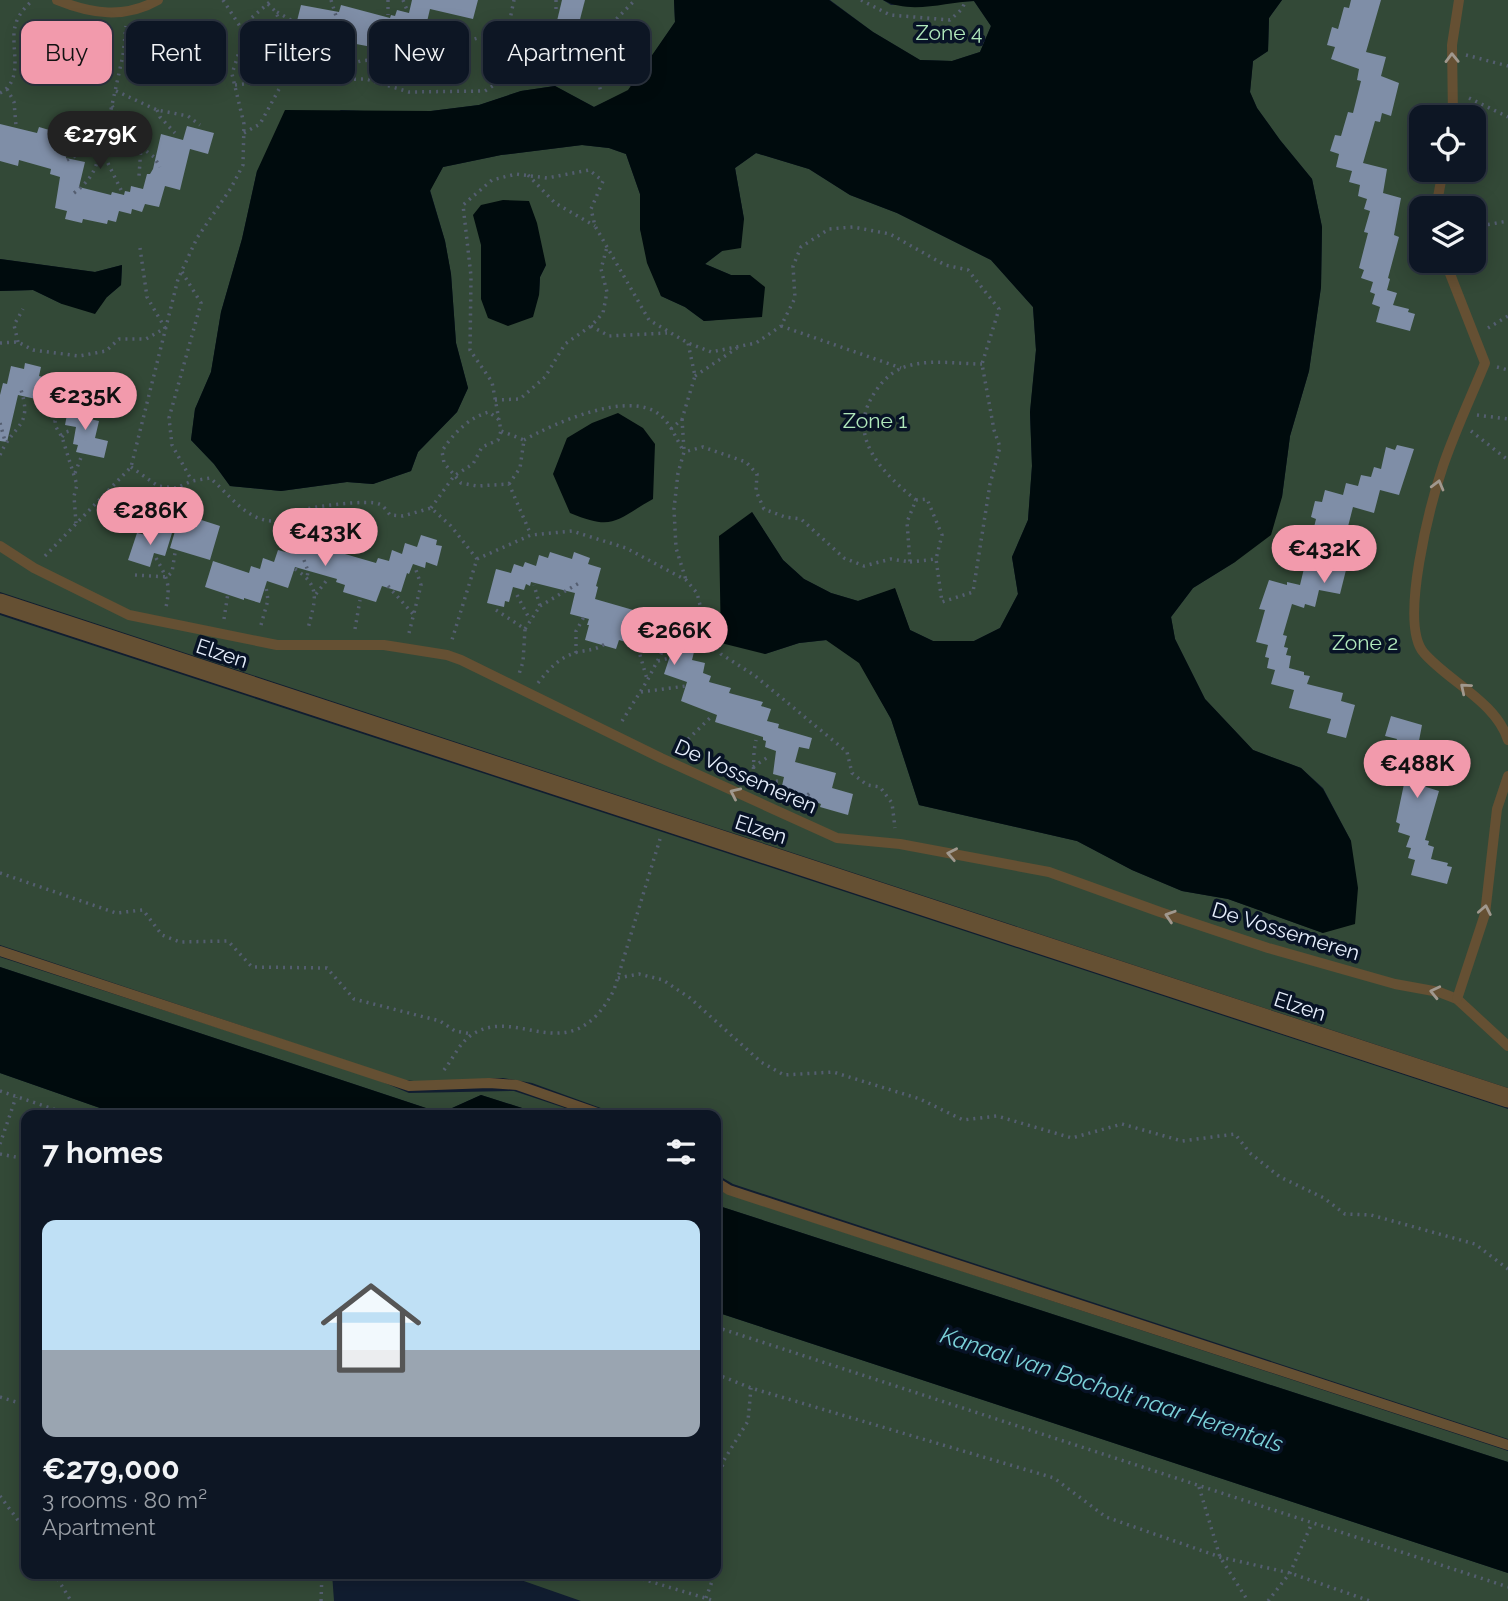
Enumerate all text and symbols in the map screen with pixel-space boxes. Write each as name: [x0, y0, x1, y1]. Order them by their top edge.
park label: Zone 4: [916, 20, 982, 45]
chip: Buy: [21, 21, 112, 84]
chip: Rent: [126, 21, 226, 84]
chip: Filters: [240, 21, 355, 84]
chip: New: [369, 21, 469, 84]
chip: Apartment: [483, 21, 650, 84]
one-way arrow: [1444, 53, 1460, 63]
map controls: [1409, 105, 1486, 273]
button: locate: [1409, 105, 1486, 182]
pin: €279K: [51, 111, 149, 171]
text: €279K: [63, 120, 137, 147]
button: layers: [1409, 196, 1486, 273]
pin: €235K: [36, 372, 134, 432]
text: €235K: [49, 381, 121, 408]
park label: Zone 1: [843, 408, 907, 433]
one-way arrow: [1430, 479, 1444, 491]
pin: €286K: [101, 488, 199, 547]
text: €286K: [113, 496, 187, 523]
pin: €433K: [276, 508, 374, 568]
text: €433K: [289, 517, 361, 544]
pin: €432K: [1275, 526, 1373, 585]
text: €432K: [1288, 534, 1360, 561]
pin: €266K: [625, 608, 723, 667]
text: €266K: [637, 616, 711, 643]
park label: Zone 2: [1332, 630, 1398, 655]
street label: Elzen: [193, 633, 251, 673]
one-way arrow: [1460, 684, 1473, 696]
street label: De Vossemeren: [671, 733, 821, 819]
pin: €488K: [1368, 740, 1466, 800]
text: €488K: [1380, 749, 1454, 776]
one-way arrow: [730, 787, 742, 801]
street label: Elzen: [732, 809, 790, 849]
one-way arrow: [946, 847, 958, 862]
street label: De Vossemeren: [1209, 897, 1363, 965]
one-way arrow: [1476, 904, 1491, 916]
one-way arrow: [1164, 910, 1177, 924]
street label: Elzen: [1271, 986, 1329, 1026]
one-way arrow: [1429, 986, 1441, 1000]
icon: filters: [662, 1133, 700, 1171]
text: 7 homes: [42, 1135, 163, 1170]
icon: home: [308, 1265, 434, 1391]
water label: Kanaal van Bocholt naar Herentals: [937, 1321, 1287, 1457]
text: €279,000: [42, 1451, 180, 1486]
text: 3 rooms · 80 m²: [42, 1486, 207, 1513]
text: Apartment: [42, 1513, 156, 1540]

